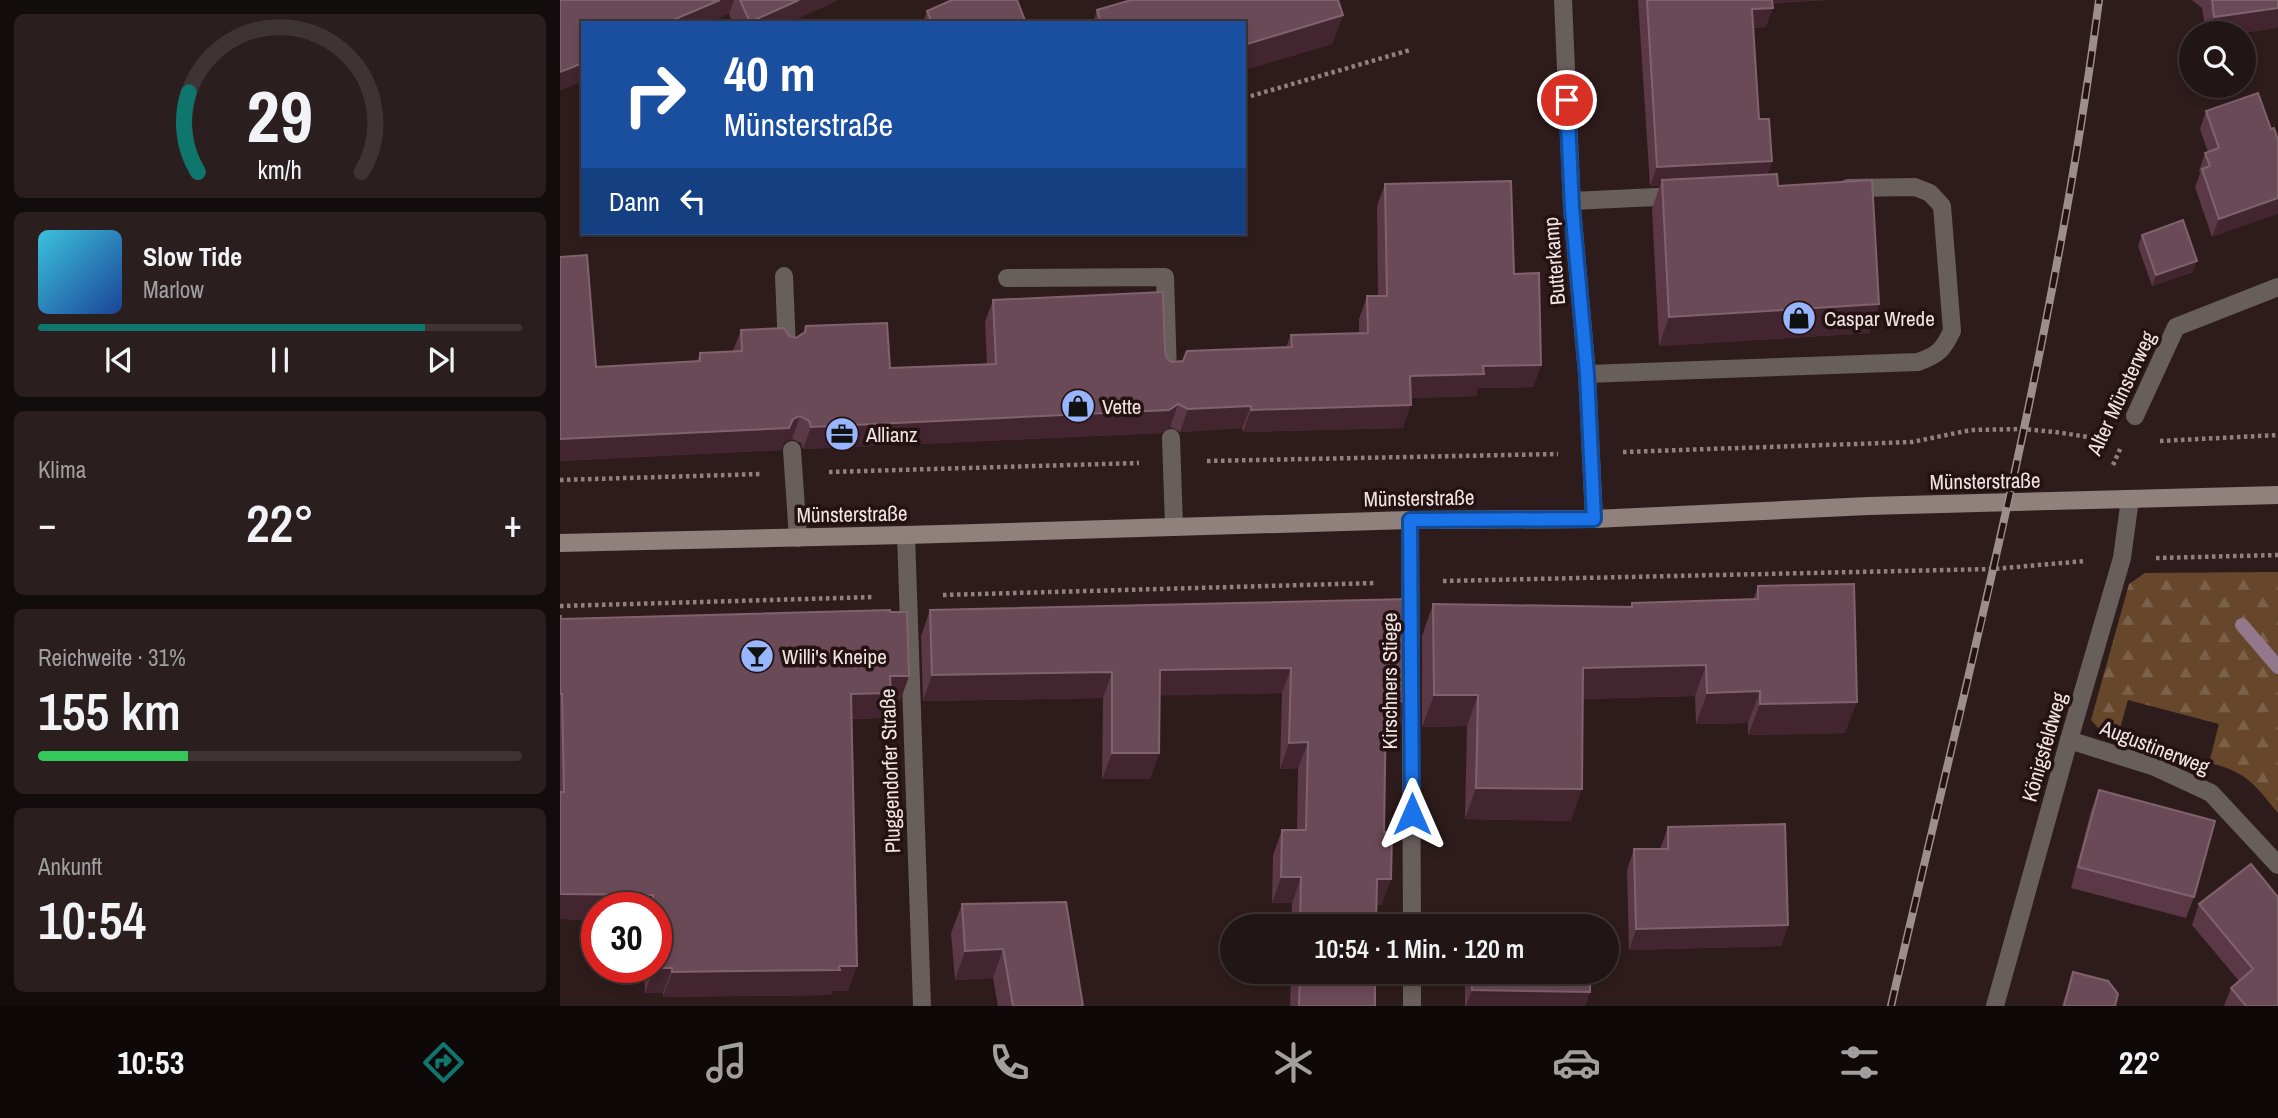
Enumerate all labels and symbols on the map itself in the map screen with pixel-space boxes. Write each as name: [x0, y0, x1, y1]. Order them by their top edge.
pin: [1537, 70, 1597, 130]
street label: Butterkamp: [1536, 216, 1572, 306]
shop icon: Caspar Wrede: [1780, 299, 1818, 337]
place label: Caspar Wrede: [1824, 304, 1935, 333]
street label: Alter Münsterweg: [2079, 326, 2163, 461]
shop icon: Vette: [1059, 387, 1097, 425]
place label: Vette: [1102, 392, 1141, 421]
office icon: Allianz: [823, 415, 861, 453]
place label: Allianz: [865, 420, 918, 449]
street label: Münsterstraße: [1929, 466, 2041, 496]
street label: Münsterstraße: [1363, 483, 1475, 513]
street label: Münsterstraße: [796, 499, 908, 529]
street label: Kirschners Stiege: [1375, 613, 1404, 749]
bar icon: Willi's Kneipe: [738, 637, 776, 675]
place label: Willi's Kneipe: [782, 642, 887, 671]
street label: Pluggendorfer Straße: [873, 688, 907, 854]
street label: Königsfeldweg: [2014, 688, 2074, 805]
street label: Augustinerweg: [2095, 713, 2214, 781]
position arrow: [1375, 777, 1449, 851]
speed limit sign: 30: [581, 892, 672, 983]

